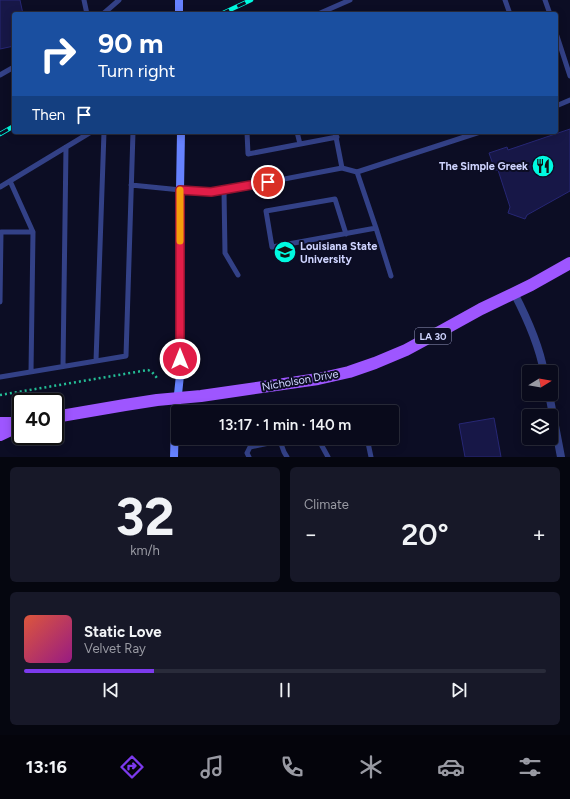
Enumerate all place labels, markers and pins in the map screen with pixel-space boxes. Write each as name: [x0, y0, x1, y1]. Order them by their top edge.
restaurant icon: The Simple Greek: [530, 153, 556, 179]
place label: The Simple Greek: [439, 160, 528, 173]
pin: [251, 165, 285, 199]
school or university icon: Louisiana State University: [272, 239, 298, 265]
place label: Louisiana State University: [300, 240, 377, 266]

